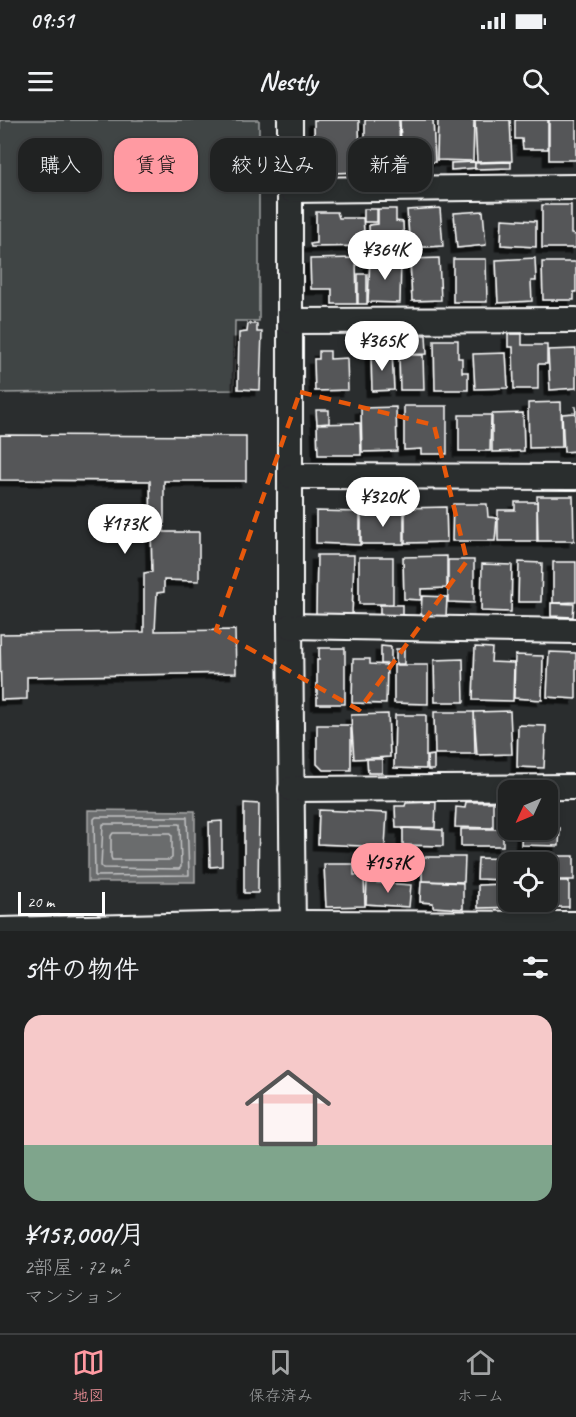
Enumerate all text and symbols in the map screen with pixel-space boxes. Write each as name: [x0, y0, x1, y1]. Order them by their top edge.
text: 09:51: [30, 7, 73, 35]
text: Nestly: [259, 64, 317, 98]
icon: menu: [24, 65, 57, 98]
icon: search: [519, 65, 552, 98]
chip: 購入: [18, 138, 102, 192]
chip: 賃貸: [114, 138, 198, 192]
chip: 絞り込み: [210, 138, 336, 192]
chip: 新着: [348, 138, 432, 192]
pin: ¥364K: [343, 230, 427, 281]
text: ¥364K: [362, 237, 408, 262]
pin: ¥365K: [340, 321, 424, 372]
text: ¥365K: [359, 328, 405, 353]
pin: ¥320K: [341, 477, 425, 528]
text: ¥320K: [360, 484, 406, 509]
pin: ¥173K: [83, 504, 167, 555]
text: ¥173K: [102, 511, 148, 536]
north arrow: [498, 780, 558, 840]
map controls: [498, 780, 558, 912]
pin: ¥157K: [346, 843, 430, 894]
text: ¥157K: [365, 850, 411, 875]
button: locate: [498, 852, 558, 912]
scale bar: [18, 889, 105, 916]
text: 20 m: [27, 892, 54, 912]
icon: filters: [519, 951, 552, 984]
text: 5件の物件: [24, 953, 139, 986]
icon: home: [234, 1054, 342, 1162]
text: ¥157,000/月: [24, 1218, 145, 1251]
text: 2部屋 · 72 m²: [24, 1255, 127, 1280]
text: マンション: [24, 1284, 123, 1309]
tab: 地図: [72, 1346, 105, 1406]
tab: 保存済み: [249, 1346, 313, 1406]
tab: ホーム: [457, 1346, 504, 1406]

